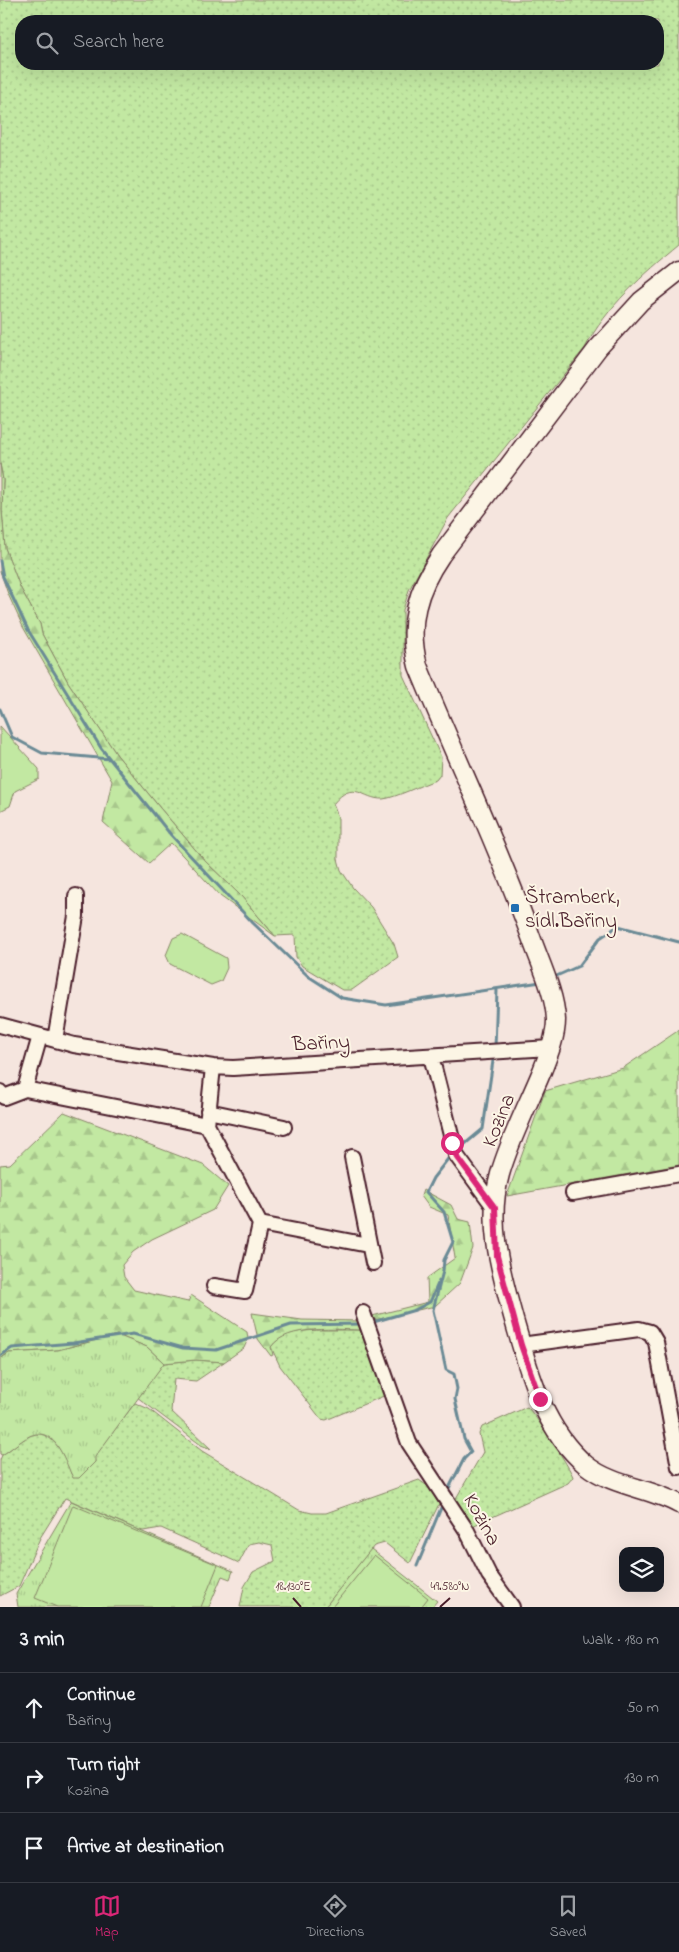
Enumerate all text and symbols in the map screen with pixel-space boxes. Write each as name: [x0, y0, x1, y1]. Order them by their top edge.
search box: [15, 15, 664, 70]
icon: search: [33, 29, 61, 57]
text: Search here: [73, 29, 164, 56]
place label: Štramberk, sídl.Bařiny: [525, 883, 620, 939]
marker: Štramberk, sídl.Bařiny: [509, 902, 521, 914]
street label: Bařiny: [290, 1028, 351, 1063]
street label: Kozina: [476, 1089, 524, 1152]
route start: [441, 1132, 464, 1155]
route end: [529, 1388, 552, 1411]
street label: Kozina: [455, 1488, 508, 1551]
map controls: [619, 1547, 664, 1592]
button: layers: [619, 1547, 664, 1592]
text: 18.130°E: [275, 1578, 311, 1596]
text: 49.580°N: [431, 1578, 469, 1596]
text: 3 min: [20, 1625, 64, 1655]
text: Walk · 180 m: [582, 1628, 659, 1652]
text: Continue: [67, 1682, 135, 1709]
icon: ahead: [20, 1694, 48, 1722]
text: 50 m: [627, 1696, 659, 1720]
text: Bařiny: [67, 1709, 111, 1733]
text: Turn right: [67, 1752, 140, 1779]
icon: right: [20, 1764, 48, 1792]
text: 130 m: [624, 1766, 659, 1790]
text: Kozina: [67, 1779, 109, 1803]
icon: arrive: [20, 1834, 48, 1862]
text: Arrive at destination: [67, 1834, 224, 1861]
tab: Map: [93, 1892, 121, 1943]
tab: Directions: [306, 1892, 364, 1943]
tab: Saved: [550, 1892, 586, 1943]

